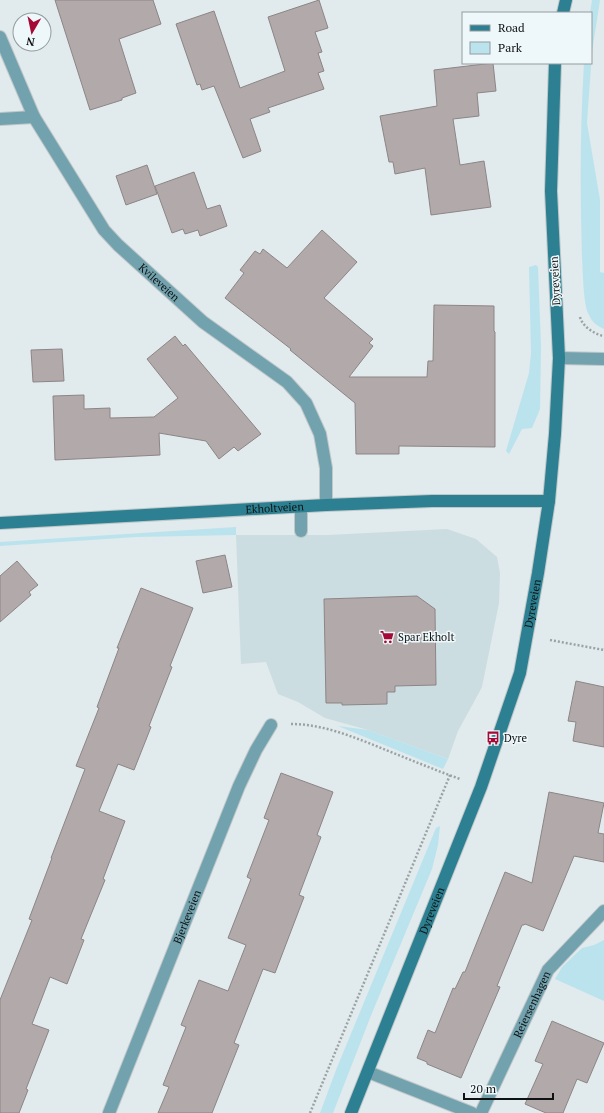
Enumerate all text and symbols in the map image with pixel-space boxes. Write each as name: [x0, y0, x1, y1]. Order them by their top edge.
north arrow: [12, 12, 52, 52]
legend: [462, 12, 592, 64]
text: Road: [498, 20, 525, 35]
text: N: [25, 34, 36, 49]
text: Park: [498, 40, 523, 55]
street label: Dyreveien: [547, 256, 563, 306]
street label: Kvileveien: [136, 260, 183, 305]
street label: Ekholtveien: [245, 499, 305, 516]
street label: Dyreveien: [521, 578, 544, 629]
supermarket icon: Spar Ekholt: [379, 629, 395, 645]
place label: Spar Ekholt: [398, 630, 455, 644]
bus stop icon: Dyre: [485, 730, 501, 746]
place label: Dyre: [504, 731, 528, 745]
street label: Dyreveien: [416, 885, 448, 936]
street label: Bjerkeveien: [170, 887, 204, 946]
street label: Reiersenhagen: [510, 968, 554, 1040]
scale bar: [464, 1075, 553, 1101]
text: 20 m: [470, 1081, 497, 1096]

